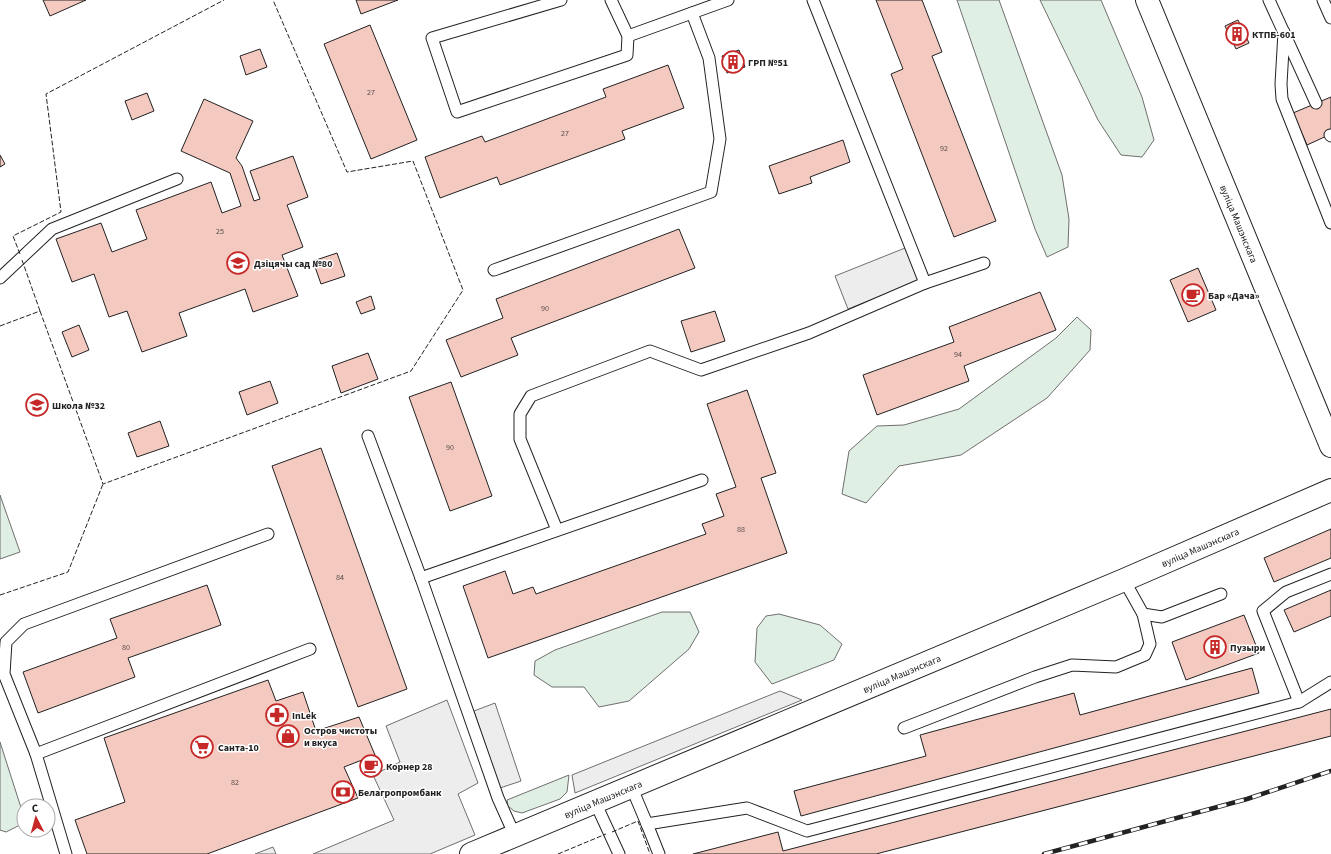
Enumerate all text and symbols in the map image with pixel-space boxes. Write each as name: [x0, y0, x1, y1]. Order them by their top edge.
building icon: КТПБ-601: [1224, 21, 1250, 47]
place label: КТПБ-601: [1252, 28, 1296, 42]
building icon: ГРП №51: [720, 49, 746, 75]
place label: ГРП №51: [748, 56, 788, 70]
house number: 27: [367, 87, 375, 98]
house number: 27: [561, 128, 569, 139]
house number: 92: [940, 143, 948, 154]
street label: вуліца Машэнскага: [1216, 183, 1261, 265]
house number: 25: [216, 226, 224, 237]
school or university icon: Дзіцячы сад №80: [225, 250, 251, 276]
place label: Дзіцячы сад №80: [254, 257, 332, 271]
cafe icon: Бар «Дача»: [1180, 282, 1206, 308]
place label: Бар «Дача»: [1208, 289, 1260, 303]
house number: 90: [541, 303, 549, 314]
house number: 94: [954, 349, 962, 360]
school or university icon: Школа №32: [24, 392, 50, 418]
place label: Школа №32: [52, 399, 105, 413]
house number: 90: [446, 442, 454, 453]
house number: 88: [737, 524, 745, 535]
street label: вуліца Машэнскага: [1159, 525, 1241, 571]
house number: 84: [336, 572, 344, 583]
building icon: Пузыри: [1202, 634, 1228, 660]
place label: Пузыри: [1230, 641, 1266, 655]
house number: 80: [122, 642, 130, 653]
street label: вуліца Машэнскага: [861, 652, 943, 697]
pharmacy icon: InLek: [264, 702, 290, 728]
place label: InLek: [292, 709, 317, 723]
shop icon: Остров чистоты и вкуса: [275, 723, 301, 749]
place label: Остров чистоты и вкуса: [304, 724, 377, 750]
supermarket icon: Санта-10: [189, 734, 215, 760]
place label: Санта-10: [218, 741, 259, 755]
cafe icon: Корнер 28: [358, 753, 384, 779]
place label: Корнер 28: [386, 760, 433, 774]
house number: 82: [231, 777, 239, 788]
street label: вуліца Машэнскага: [562, 777, 644, 822]
bank icon: Белагропромбанк: [330, 779, 356, 805]
place label: Белагропромбанк: [358, 786, 442, 800]
north arrow: [16, 798, 56, 838]
text: С: [31, 801, 40, 816]

